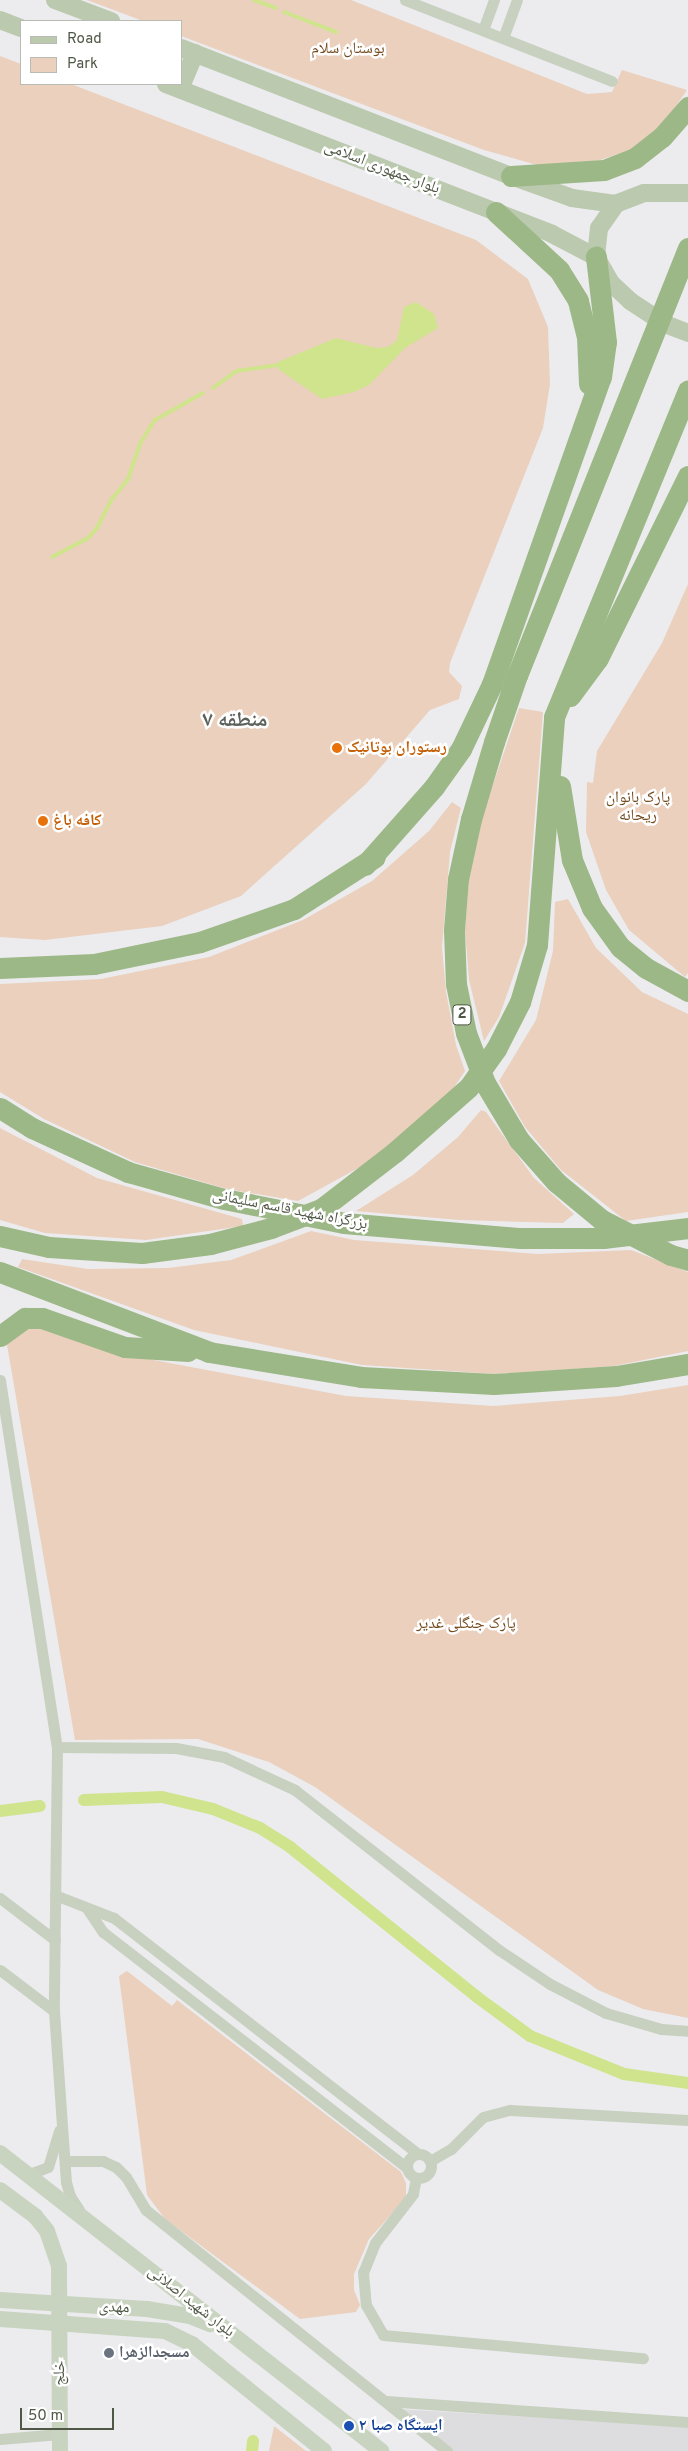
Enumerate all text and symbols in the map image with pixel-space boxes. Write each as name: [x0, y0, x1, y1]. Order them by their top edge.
legend: [20, 20, 182, 85]
text: Road: [67, 30, 102, 49]
park label: بوستان سلام: [311, 39, 385, 59]
text: Park: [67, 55, 98, 74]
street label: بلوار جمهوری اسلامی: [322, 137, 442, 199]
district label: منطقه ۷: [203, 708, 267, 734]
place label: رستوران بوتانیک: [347, 738, 447, 758]
marker: رستوران بوتانیک: [331, 742, 343, 754]
park label: پارک بانوان ریحانه: [606, 788, 670, 826]
place label: کافه باغ: [53, 811, 102, 831]
marker: کافه باغ: [37, 815, 49, 827]
road number: 2: [452, 1002, 472, 1028]
street label: بزرگراه شهید قاسم سلیمانی: [211, 1186, 369, 1234]
park label: پارک جنگلی غدیر: [416, 1614, 516, 1634]
street label: بلوار شهید اصلانی: [144, 2262, 238, 2342]
street label: مهدی: [98, 2298, 130, 2318]
place label: مسجدالزهرا: [119, 2343, 189, 2363]
marker: مسجدالزهرا: [103, 2347, 115, 2359]
street label: خلج: [50, 2361, 70, 2385]
scale bar: [22, 2398, 116, 2430]
text: 50 m: [28, 2407, 63, 2426]
place label: ایستگاه صبا ۲: [359, 2416, 443, 2436]
marker: ایستگاه صبا ۲: [343, 2420, 355, 2432]

